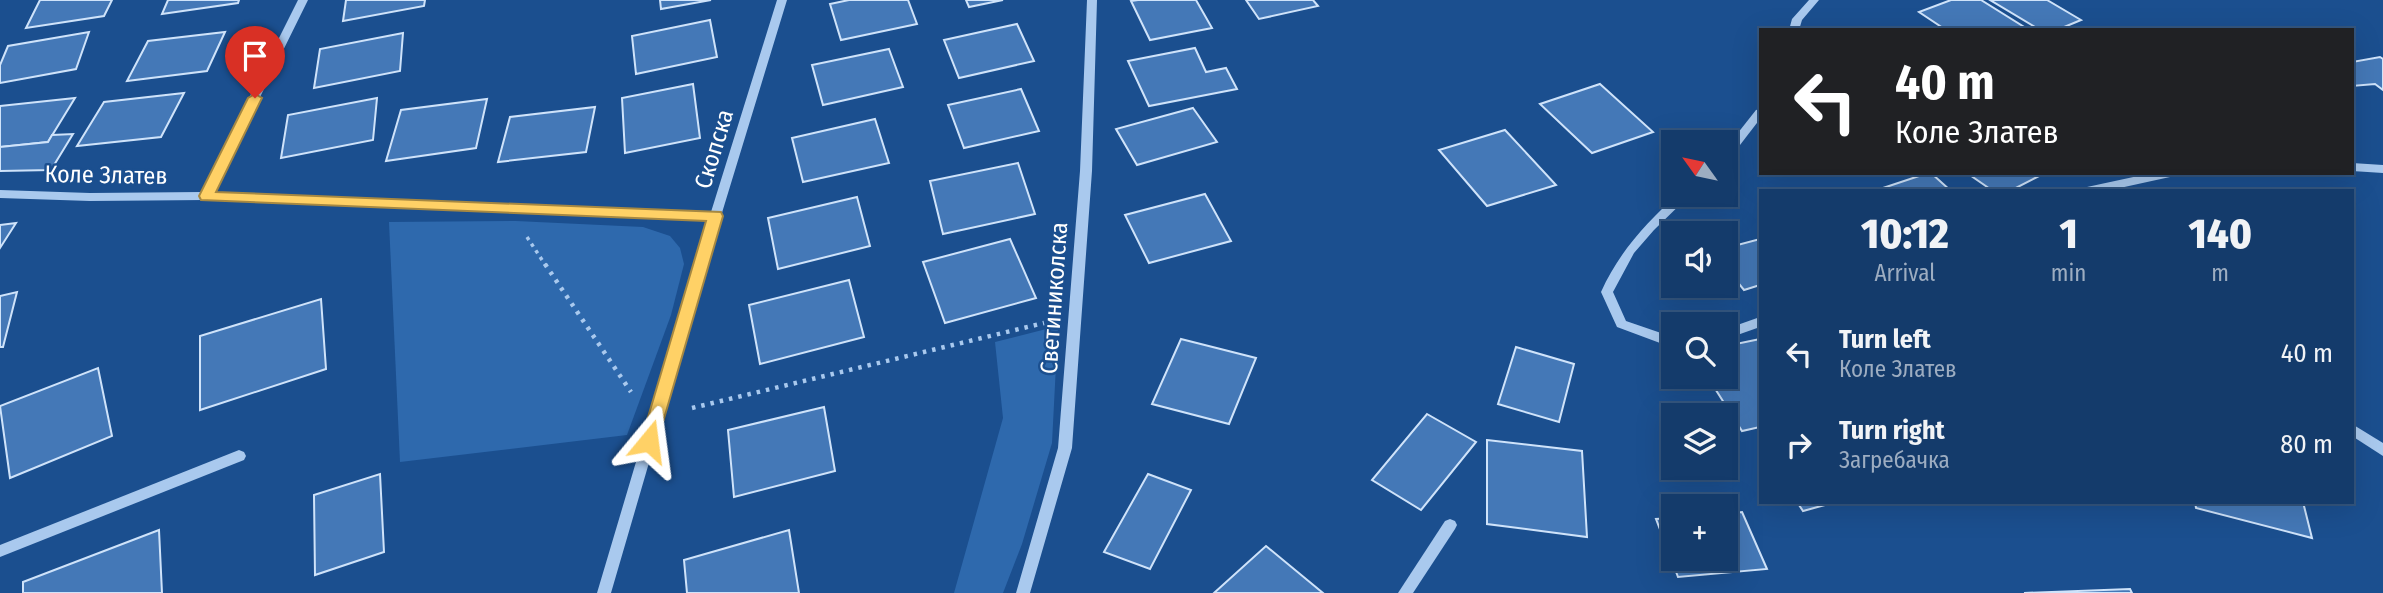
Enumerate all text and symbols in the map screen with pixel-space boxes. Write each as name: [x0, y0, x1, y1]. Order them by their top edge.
pin: [225, 26, 285, 98]
icon: arrive: [236, 37, 274, 75]
text: 40 m: [1895, 53, 1995, 112]
icon: left: [1780, 56, 1871, 147]
street label: Скопска: [689, 106, 739, 192]
text: Коле Златев: [1895, 113, 2059, 151]
north arrow: [1661, 130, 1738, 206]
map controls: [1661, 130, 1738, 571]
street label: Коле Златев: [44, 160, 168, 190]
text: 10:12: [1861, 209, 1949, 259]
text: 1: [2060, 209, 2078, 259]
text: 140: [2188, 209, 2252, 259]
street label: Светиниколска: [1035, 221, 1073, 375]
button: sound: [1661, 221, 1738, 298]
text: Arrival: [1874, 259, 1935, 287]
text: min: [2051, 259, 2086, 287]
text: m: [2211, 259, 2229, 287]
button: search: [1661, 312, 1738, 389]
text: Turn left: [1839, 324, 1931, 355]
icon: left: [1780, 335, 1818, 373]
text: 40 m: [2281, 338, 2333, 369]
text: Коле Златев: [1839, 355, 1957, 383]
button: layers: [1661, 403, 1738, 480]
position arrow: [612, 404, 686, 478]
text: Turn right: [1839, 415, 1945, 446]
icon: right: [1780, 426, 1818, 464]
text: 80 m: [2280, 429, 2333, 460]
text: Загребачка: [1839, 446, 1950, 474]
button: +: [1661, 494, 1738, 571]

